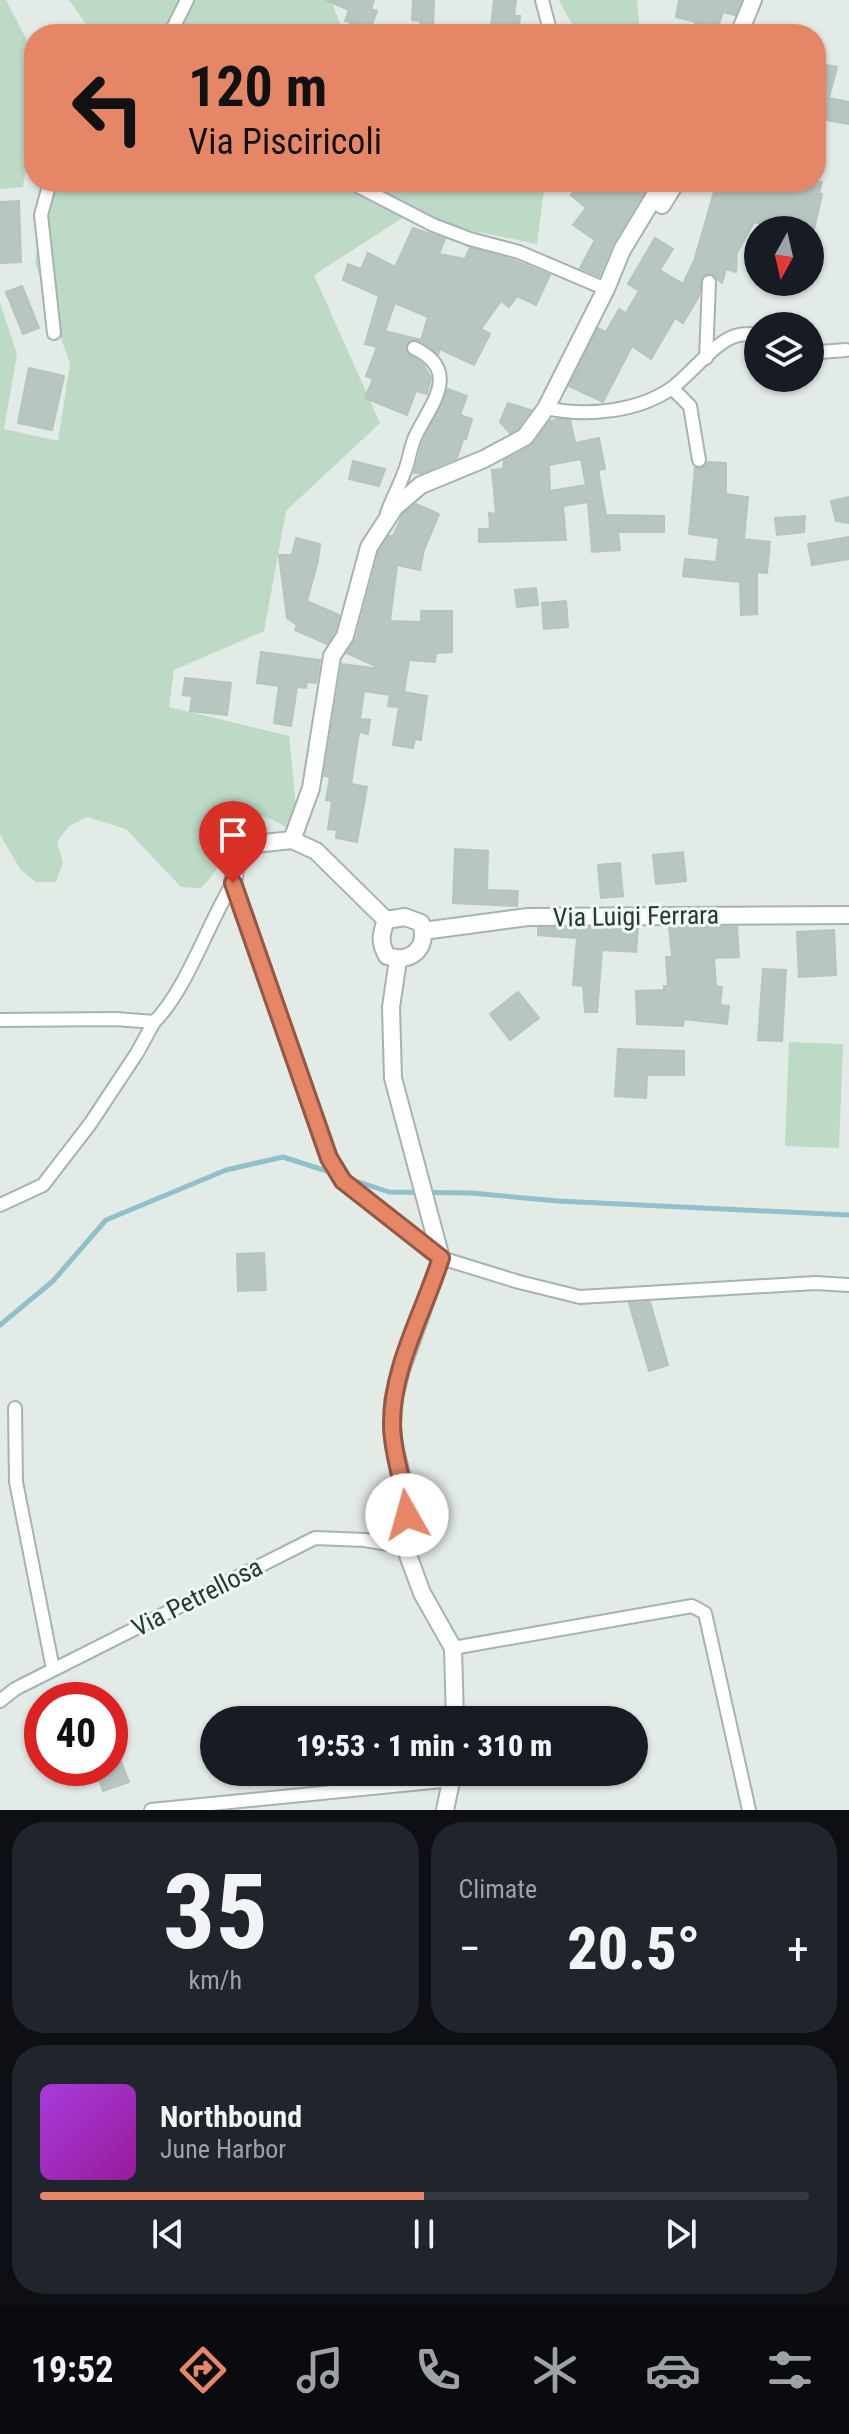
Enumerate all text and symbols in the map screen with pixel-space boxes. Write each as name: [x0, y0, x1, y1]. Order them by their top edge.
text: 120 m: [188, 54, 327, 120]
icon: left: [56, 56, 160, 160]
text: Via Pisciricoli: [188, 121, 382, 163]
north arrow: [744, 216, 824, 296]
map controls: [744, 216, 824, 392]
button: layers: [744, 312, 824, 392]
pin: [199, 801, 267, 883]
icon: arrive: [211, 813, 255, 857]
street label: Via Luigi Ferrara: [553, 900, 719, 932]
position arrow: [365, 1473, 449, 1557]
street label: Via Petrellosa: [127, 1551, 267, 1643]
speed limit sign: 40: [24, 1682, 128, 1786]
text: 19:53 · 1 min · 310 m: [296, 1728, 552, 1763]
text: 35: [163, 1852, 268, 1973]
text: Climate: [459, 1874, 537, 1904]
text: 20.5°: [567, 1913, 700, 1984]
text: −: [459, 1923, 481, 1975]
text: +: [787, 1923, 809, 1975]
text: km/h: [189, 1965, 242, 1995]
text: Northbound: [160, 2099, 302, 2134]
text: June Harbor: [160, 2134, 286, 2164]
icon: previous: [146, 2212, 190, 2256]
icon: pause: [402, 2212, 446, 2256]
icon: next: [659, 2212, 703, 2256]
icon: directions: [175, 2342, 231, 2398]
icon: music: [292, 2342, 348, 2398]
icon: phone: [410, 2342, 466, 2398]
icon: climate: [527, 2342, 583, 2398]
icon: car: [645, 2342, 701, 2398]
icon: filters: [762, 2342, 818, 2398]
text: 19:52: [31, 2349, 113, 2391]

